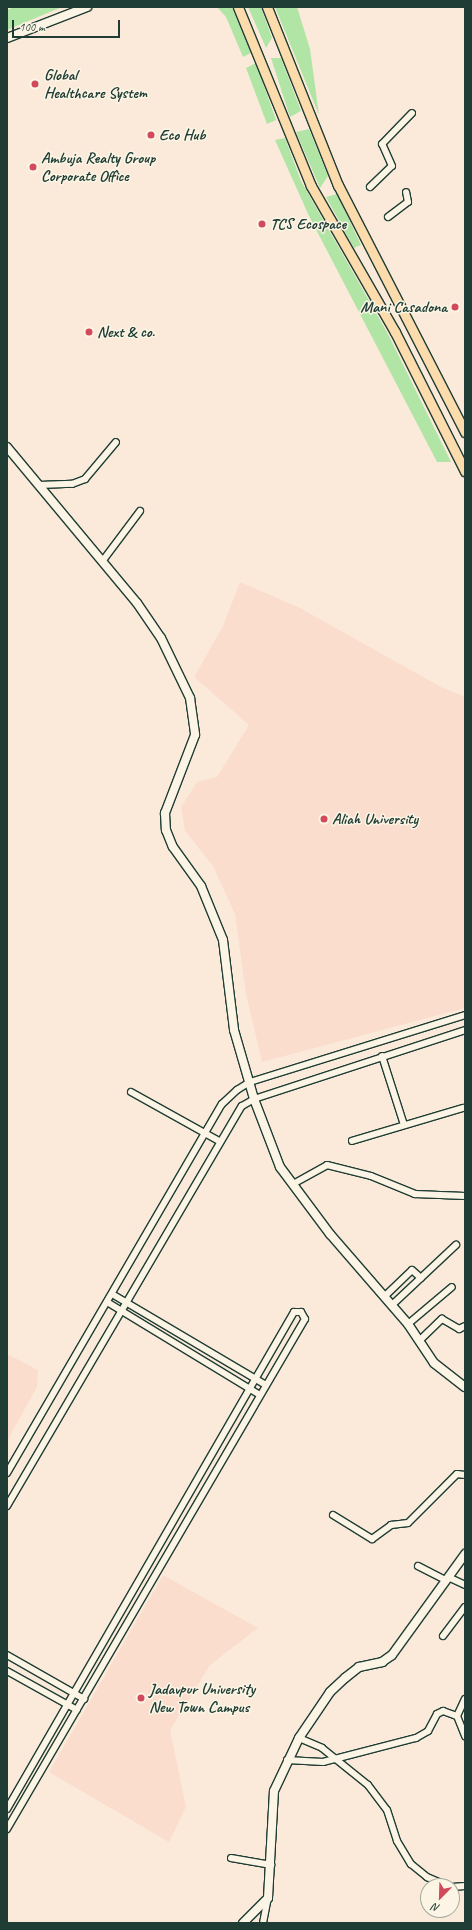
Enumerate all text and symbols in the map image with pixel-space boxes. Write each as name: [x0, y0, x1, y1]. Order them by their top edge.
scale bar: [14, 12, 122, 38]
text: 100 m: [19, 19, 45, 35]
place label: Global Healthcare System: [44, 65, 147, 103]
marker: Global Healthcare System: [29, 78, 41, 90]
place label: Eco Hub: [159, 125, 205, 145]
marker: Eco Hub: [146, 130, 156, 140]
place label: Ambuja Realty Group Corporate Office: [41, 148, 154, 186]
marker: Ambuja Realty Group Corporate Office: [28, 162, 38, 172]
place label: TCS Ecospace: [270, 214, 346, 234]
marker: TCS Ecospace: [257, 219, 267, 229]
place label: Mani Casadona: [360, 297, 447, 317]
marker: Mani Casadona: [450, 302, 460, 312]
place label: Next & co.: [97, 322, 155, 342]
marker: Next & co.: [84, 327, 94, 337]
place label: Aliah University: [332, 809, 418, 829]
marker: Aliah University: [319, 814, 329, 824]
place label: Jadavpur University New Town Campus: [149, 1679, 255, 1717]
marker: Jadavpur University New Town Campus: [136, 1693, 146, 1703]
north arrow: [420, 1878, 460, 1918]
text: N: [430, 1900, 442, 1916]

